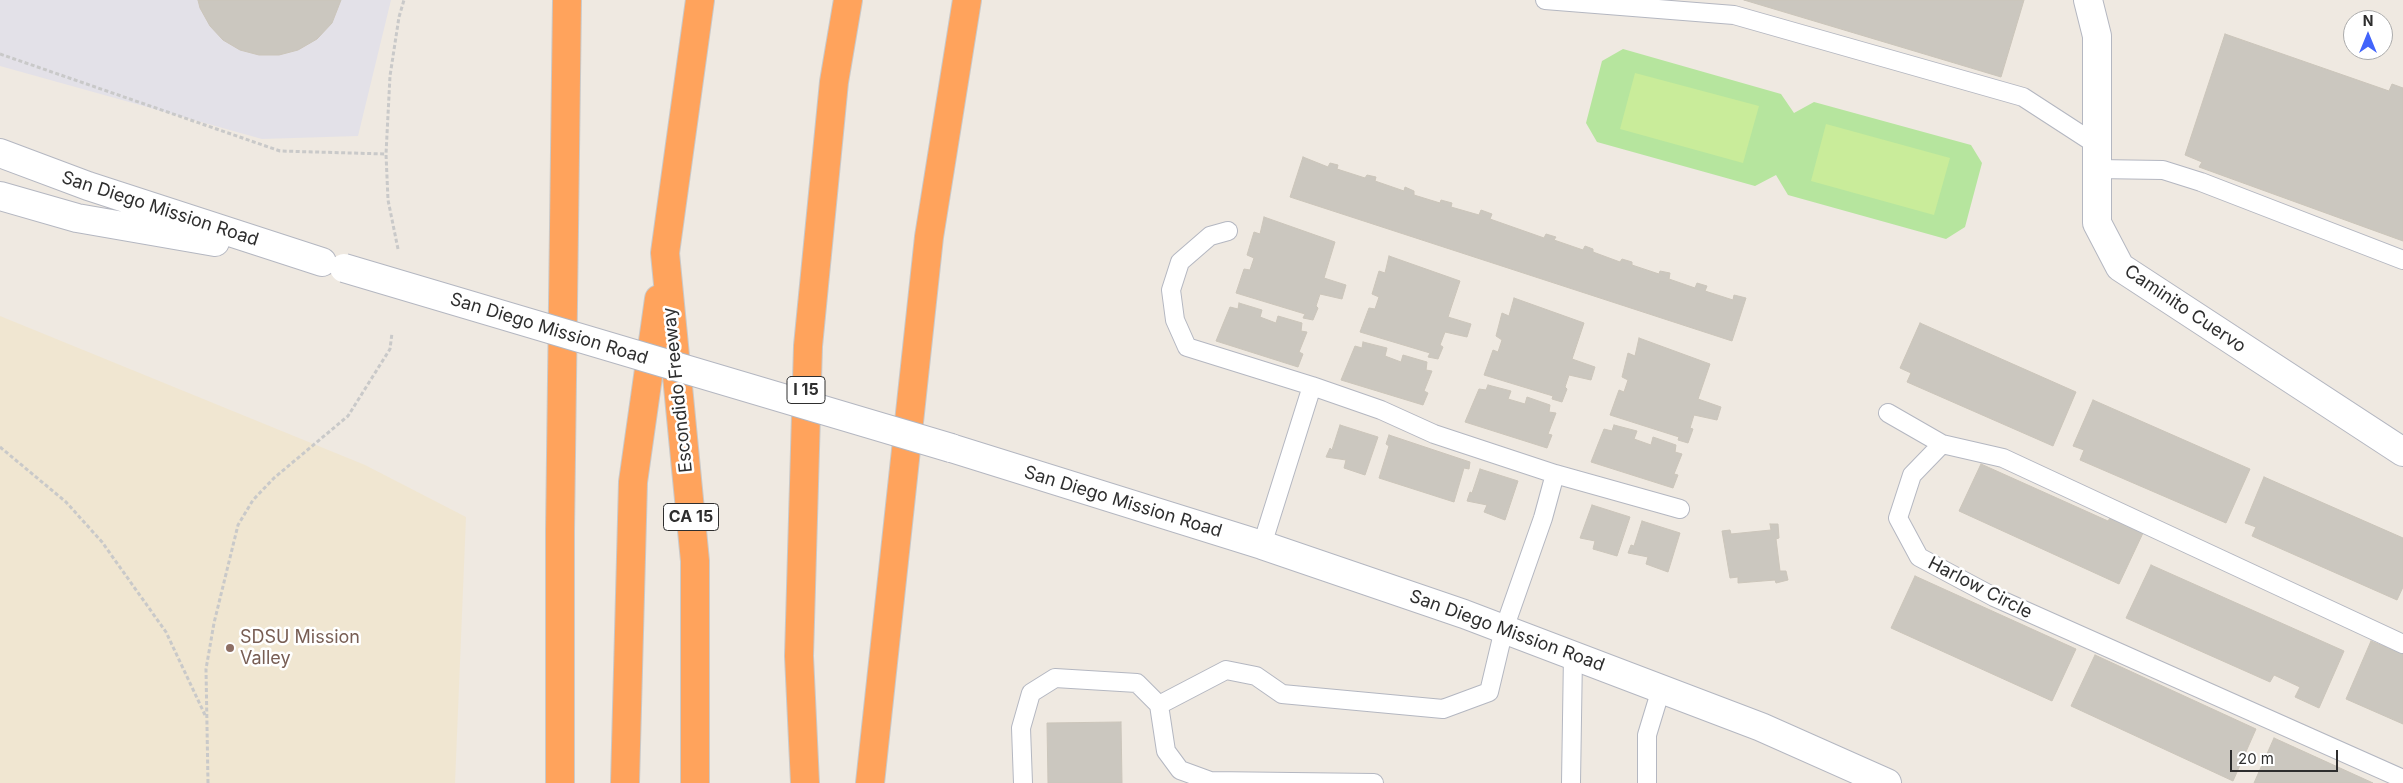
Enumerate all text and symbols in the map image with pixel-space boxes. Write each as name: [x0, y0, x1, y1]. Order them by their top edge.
north arrow: [2343, 10, 2393, 60]
text: N: [2363, 12, 2373, 29]
street label: San Diego Mission Road: [59, 167, 261, 251]
street label: Caminito Cuervo: [2120, 260, 2250, 358]
street label: San Diego Mission Road: [447, 289, 651, 369]
street label: Escondido Freeway: [659, 306, 697, 474]
road number: I 15: [787, 376, 825, 404]
street label: San Diego Mission Road: [1021, 462, 1225, 542]
road number: CA 15: [664, 504, 718, 530]
street label: Harlow Circle: [1924, 552, 2036, 624]
street label: San Diego Mission Road: [1407, 586, 1607, 676]
place label: SDSU Mission Valley: [240, 627, 360, 670]
marker: SDSU Mission Valley: [224, 642, 236, 654]
scale bar: [2233, 740, 2340, 772]
text: 20 m: [2238, 749, 2274, 768]

